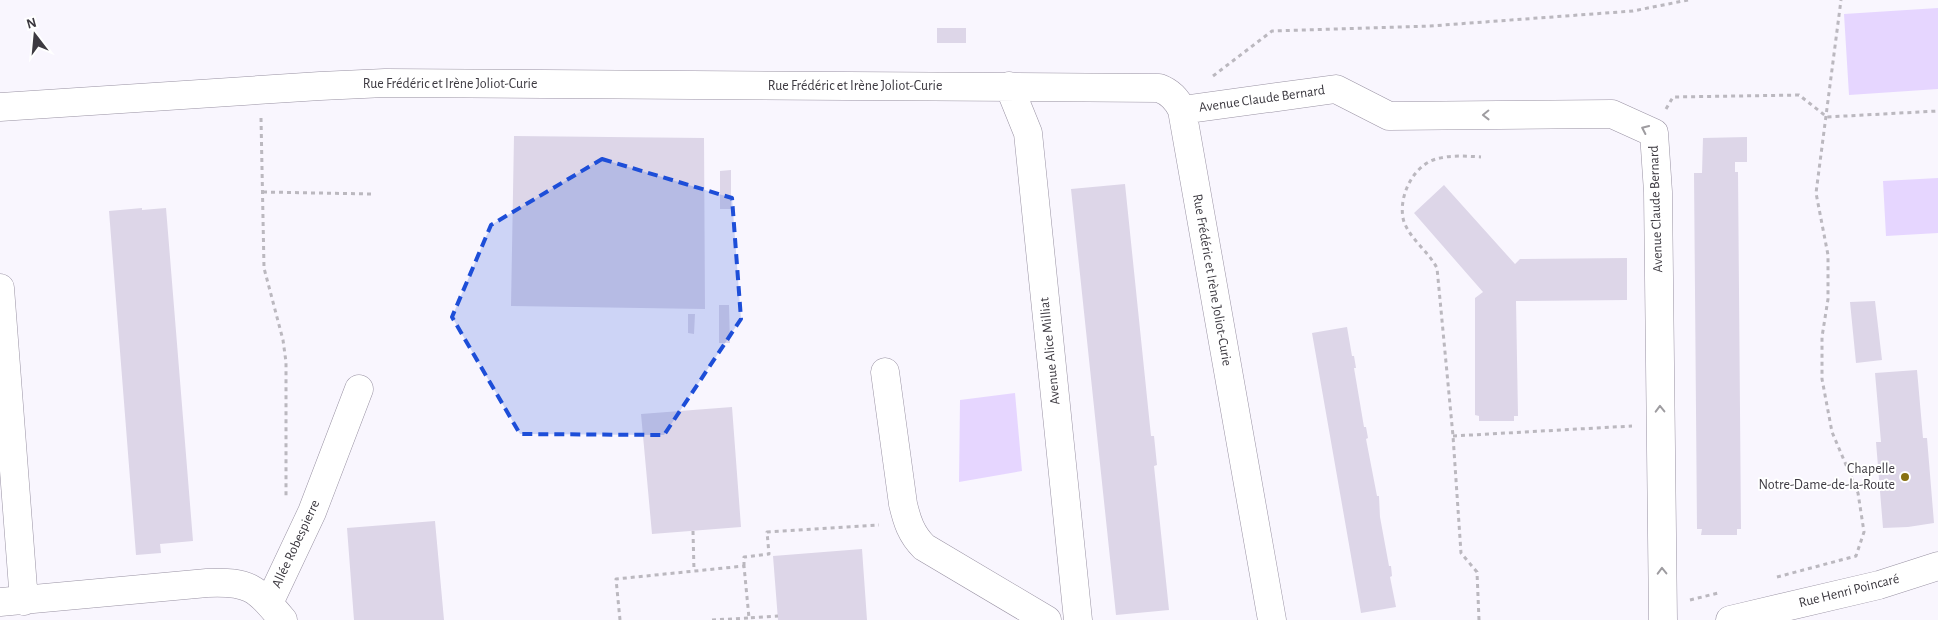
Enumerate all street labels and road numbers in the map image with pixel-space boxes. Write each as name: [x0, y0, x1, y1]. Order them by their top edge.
street label: Rue Frédéric et Irène Joliot-Curie: [363, 77, 537, 91]
street label: Rue Frédéric et Irène Joliot-Curie: [768, 79, 942, 93]
street label: Avenue Claude Bernard: [1198, 83, 1326, 115]
street label: Avenue Claude Bernard: [1647, 145, 1665, 273]
street label: Rue Frédéric et Irène Joliot-Curie: [1190, 193, 1234, 367]
street label: Avenue Alice Milliat: [1037, 296, 1063, 405]
street label: Allée Robespierre: [269, 498, 323, 590]
street label: Rue Henri Poincaré: [1797, 572, 1901, 610]

